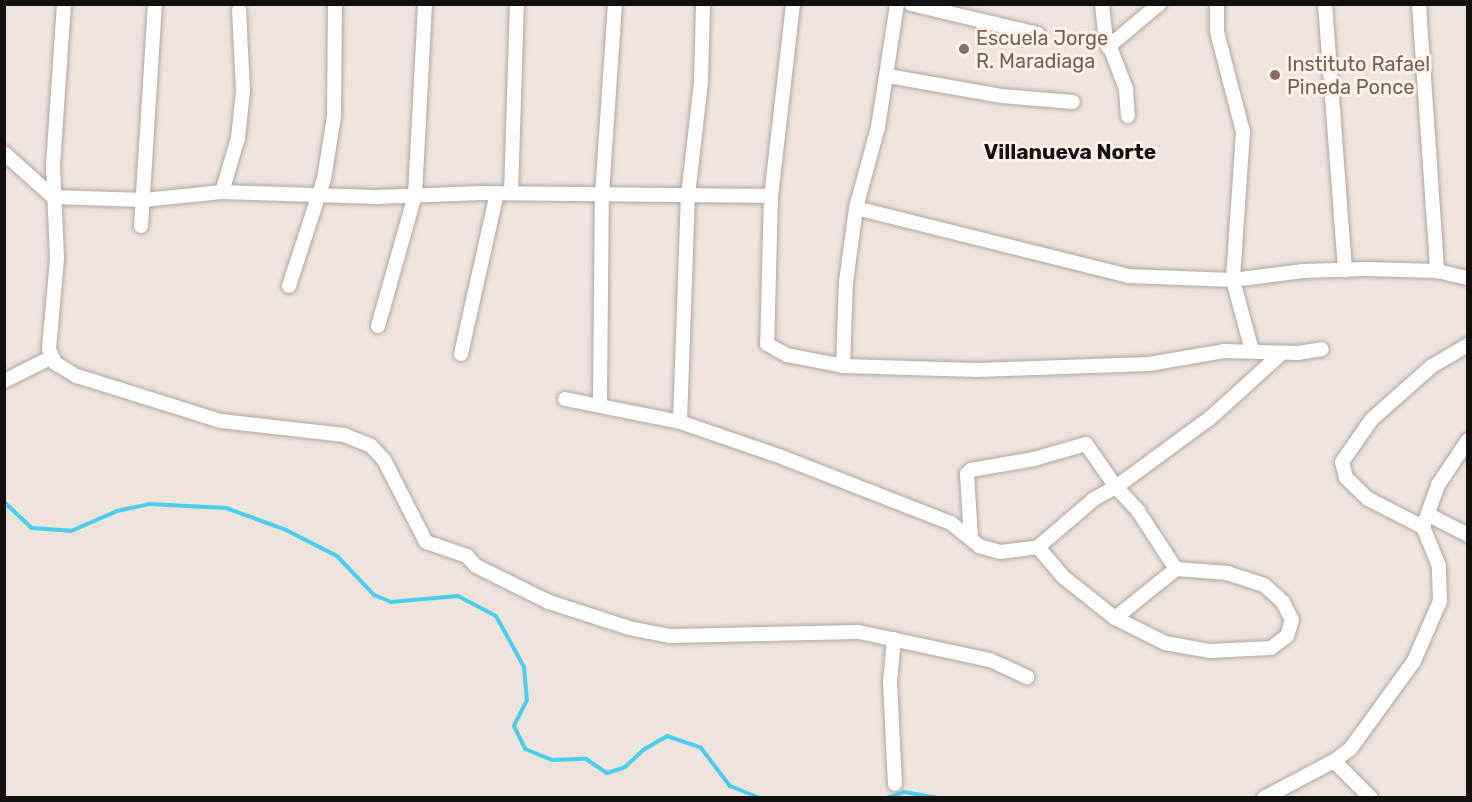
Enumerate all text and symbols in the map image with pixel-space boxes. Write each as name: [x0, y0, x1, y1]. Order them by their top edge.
place label: Escuela Jorge R. Maradiaga: [976, 26, 1108, 73]
marker: Escuela Jorge R. Maradiaga: [957, 42, 971, 56]
place label: Instituto Rafael Pineda Ponce: [1287, 52, 1430, 99]
marker: Instituto Rafael Pineda Ponce: [1268, 68, 1282, 82]
district label: Villanueva Norte: [984, 139, 1156, 165]

